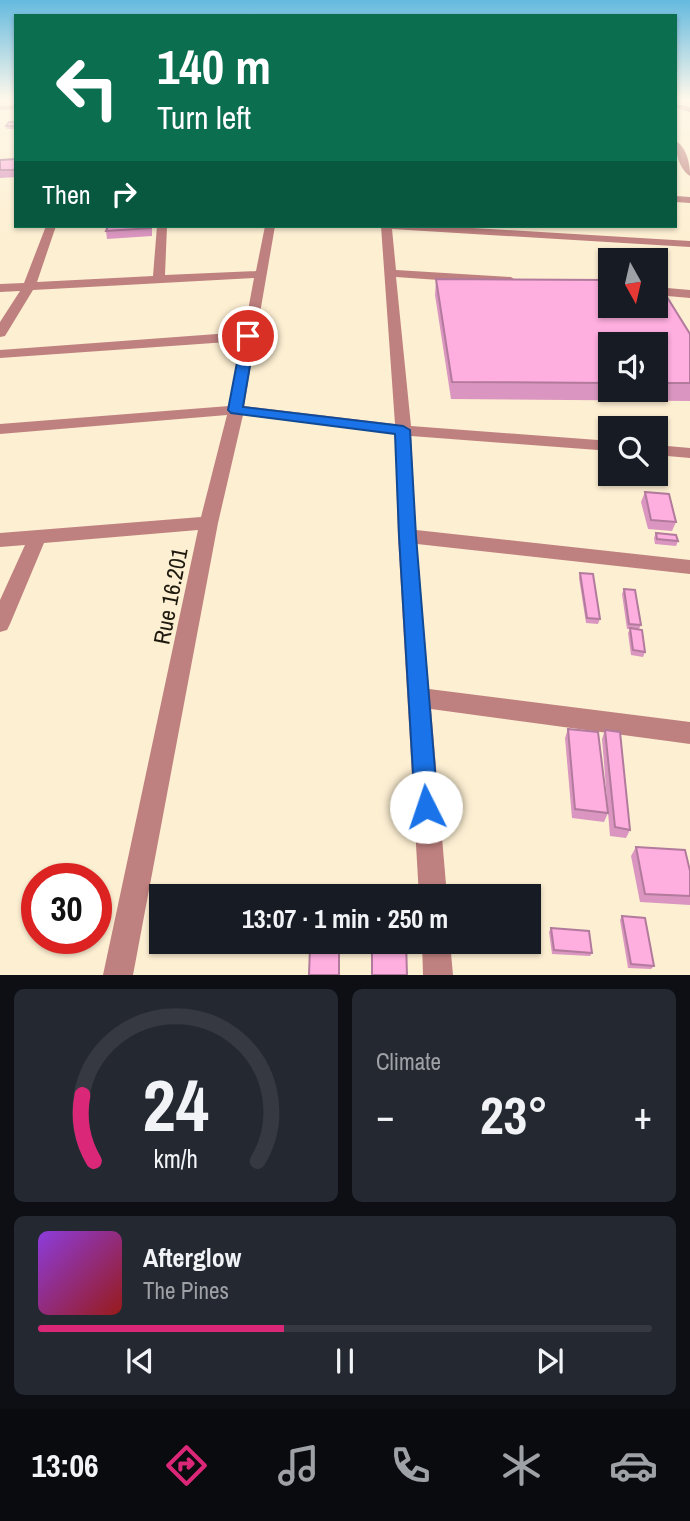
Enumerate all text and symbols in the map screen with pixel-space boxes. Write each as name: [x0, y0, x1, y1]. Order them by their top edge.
text: 140 m: [157, 33, 271, 99]
icon: left: [42, 42, 133, 133]
text: Turn left: [157, 96, 251, 139]
icon: right: [105, 175, 143, 213]
text: Then: [42, 177, 91, 212]
north arrow: [598, 248, 668, 318]
map controls: [598, 248, 668, 486]
pin: [218, 306, 278, 366]
icon: arrive: [229, 317, 267, 355]
button: sound: [598, 332, 668, 402]
button: search: [598, 416, 668, 486]
street label: Rue 16.201: [145, 545, 195, 647]
position arrow: [389, 770, 463, 844]
speed limit sign: 30: [21, 863, 112, 954]
text: 13:07 · 1 min · 250 m: [242, 901, 448, 936]
text: Climate: [376, 1046, 441, 1077]
text: 24: [143, 1057, 209, 1155]
text: 23°: [480, 1080, 548, 1150]
text: −: [376, 1090, 394, 1141]
text: +: [634, 1090, 652, 1141]
text: km/h: [154, 1142, 198, 1176]
text: Afterglow: [143, 1240, 241, 1275]
text: The Pines: [143, 1275, 229, 1306]
icon: previous: [121, 1342, 159, 1380]
icon: pause: [326, 1342, 364, 1380]
icon: next: [531, 1342, 569, 1380]
icon: directions: [162, 1441, 211, 1490]
icon: music: [274, 1441, 323, 1490]
icon: phone: [386, 1441, 435, 1490]
icon: climate: [497, 1441, 546, 1490]
icon: car: [609, 1441, 658, 1490]
text: 13:06: [31, 1444, 99, 1487]

